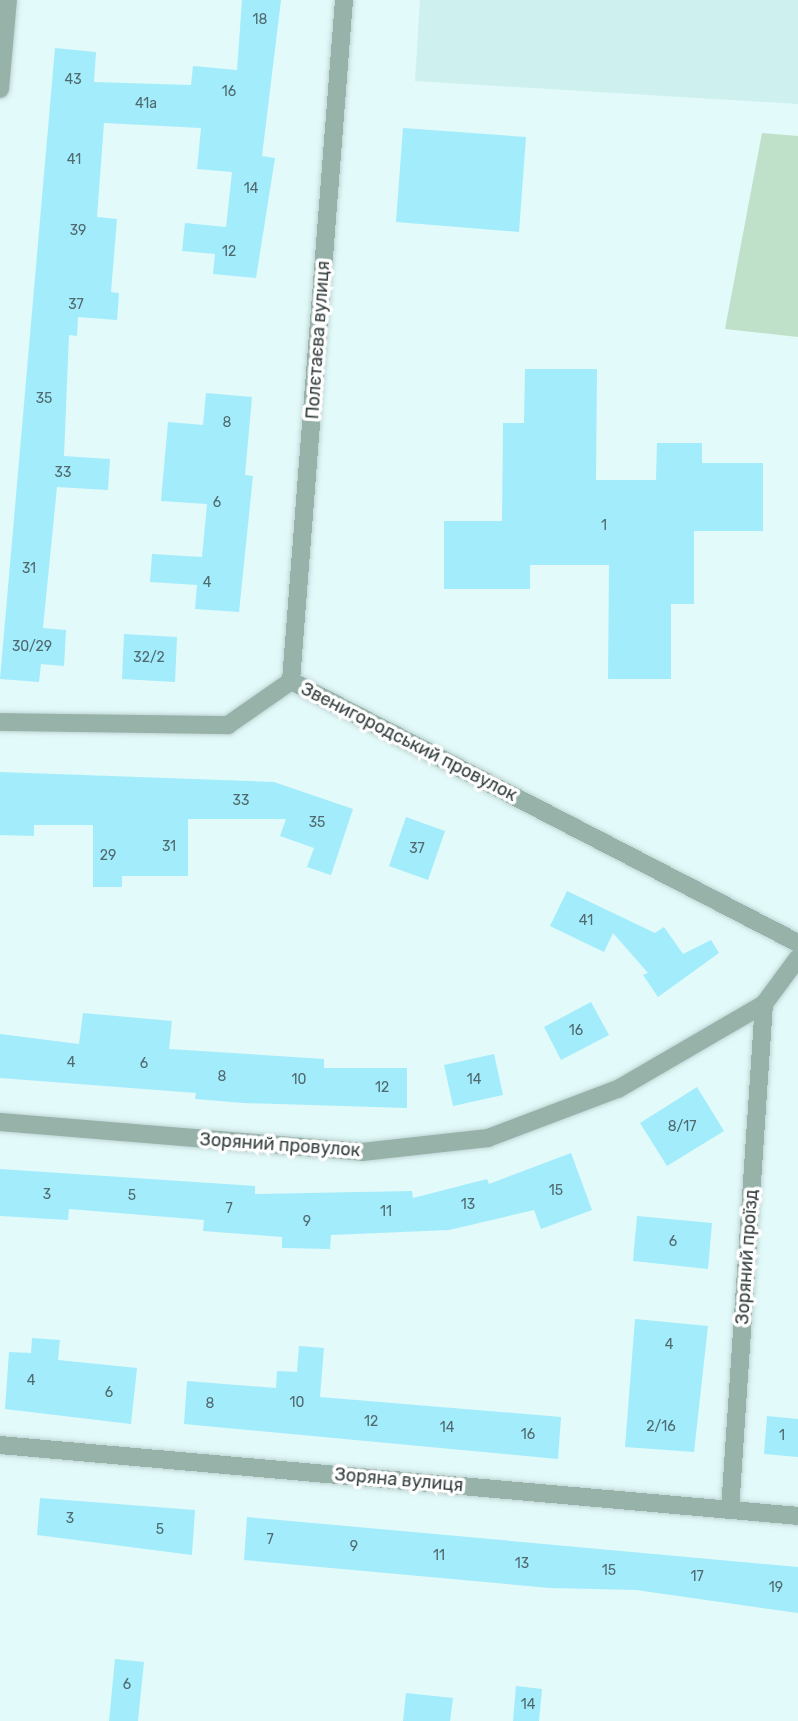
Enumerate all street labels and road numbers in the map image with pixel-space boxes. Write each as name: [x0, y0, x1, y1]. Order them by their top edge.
street label: Полєтаєва вулиця: [302, 260, 334, 420]
street label: Звенигородський провулок: [297, 678, 521, 806]
street label: Зоряний провулок: [199, 1129, 361, 1161]
street label: Зоряний проїзд: [732, 1189, 762, 1325]
street label: Зоряна вулиця: [334, 1464, 464, 1496]

